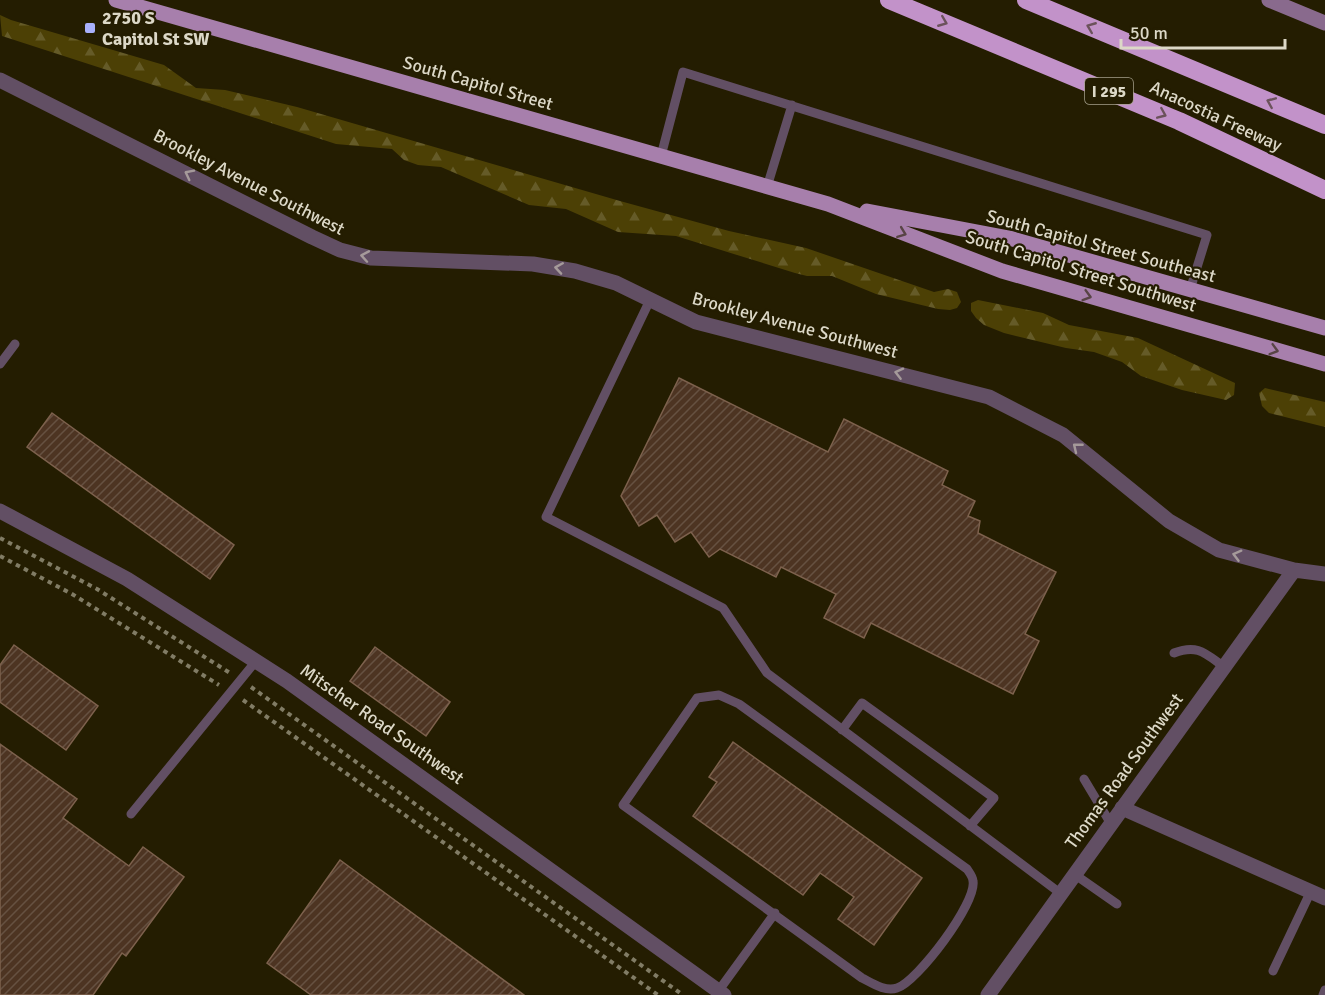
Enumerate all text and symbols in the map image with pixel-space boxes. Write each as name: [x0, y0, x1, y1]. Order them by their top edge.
place label: 2750 S Capitol St SW: [102, 7, 209, 50]
scale bar: [1121, 12, 1284, 50]
one-way arrow: [937, 15, 948, 27]
marker: 2750 S Capitol St SW: [83, 21, 97, 35]
one-way arrow: [1086, 22, 1097, 34]
text: 50 m: [1130, 22, 1168, 44]
street label: South Capitol Street: [400, 51, 556, 115]
street label: Anacostia Freeway: [1147, 76, 1286, 156]
road number: I 295: [1085, 78, 1133, 104]
one-way arrow: [1267, 97, 1278, 109]
one-way arrow: [1156, 106, 1167, 118]
street label: Brookley Avenue Southwest: [150, 124, 348, 240]
one-way arrow: [185, 170, 195, 181]
street label: South Capitol Street Southeast: [984, 205, 1218, 287]
street label: South Capitol Street Southwest: [963, 225, 1199, 317]
one-way arrow: [896, 226, 907, 238]
one-way arrow: [360, 251, 370, 263]
one-way arrow: [555, 262, 564, 274]
street label: Brookley Avenue Southwest: [690, 287, 900, 363]
one-way arrow: [1081, 289, 1092, 301]
one-way arrow: [1269, 342, 1279, 355]
one-way arrow: [894, 368, 904, 381]
one-way arrow: [1073, 443, 1084, 454]
one-way arrow: [1233, 550, 1243, 562]
street label: Mitscher Road Southwest: [296, 659, 468, 789]
street label: Thomas Road Southwest: [1060, 689, 1188, 853]

